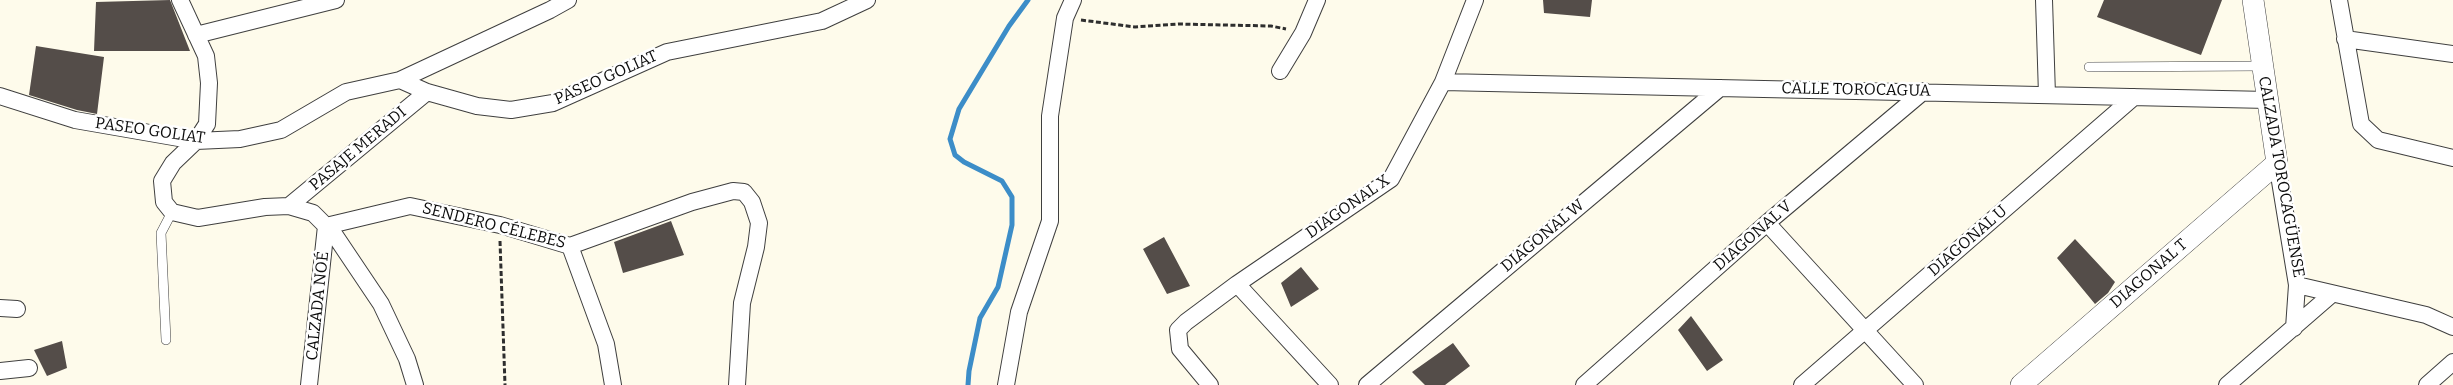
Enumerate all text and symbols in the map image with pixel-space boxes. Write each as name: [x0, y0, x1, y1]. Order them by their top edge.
street label: PASEO GOLIAT: [552, 47, 660, 109]
street label: CALZADA TOROCAGÜENSE: [2254, 75, 2308, 279]
street label: CALLE TOROCAGUA: [1781, 79, 1931, 101]
street label: PASAJE MERADI: [306, 103, 410, 195]
street label: PASEO GOLIAT: [94, 114, 206, 148]
street label: DIAGONAL X: [1303, 171, 1393, 243]
street label: DIAGONAL W: [1497, 196, 1589, 276]
street label: DIAGONAL V: [1710, 197, 1796, 275]
street label: SENDERO CÉLEBES: [420, 199, 568, 253]
street label: DIAGONAL U: [1925, 201, 2011, 281]
street label: DIAGONAL T: [2107, 235, 2191, 313]
street label: CALZADA NOÉ: [303, 250, 333, 362]

